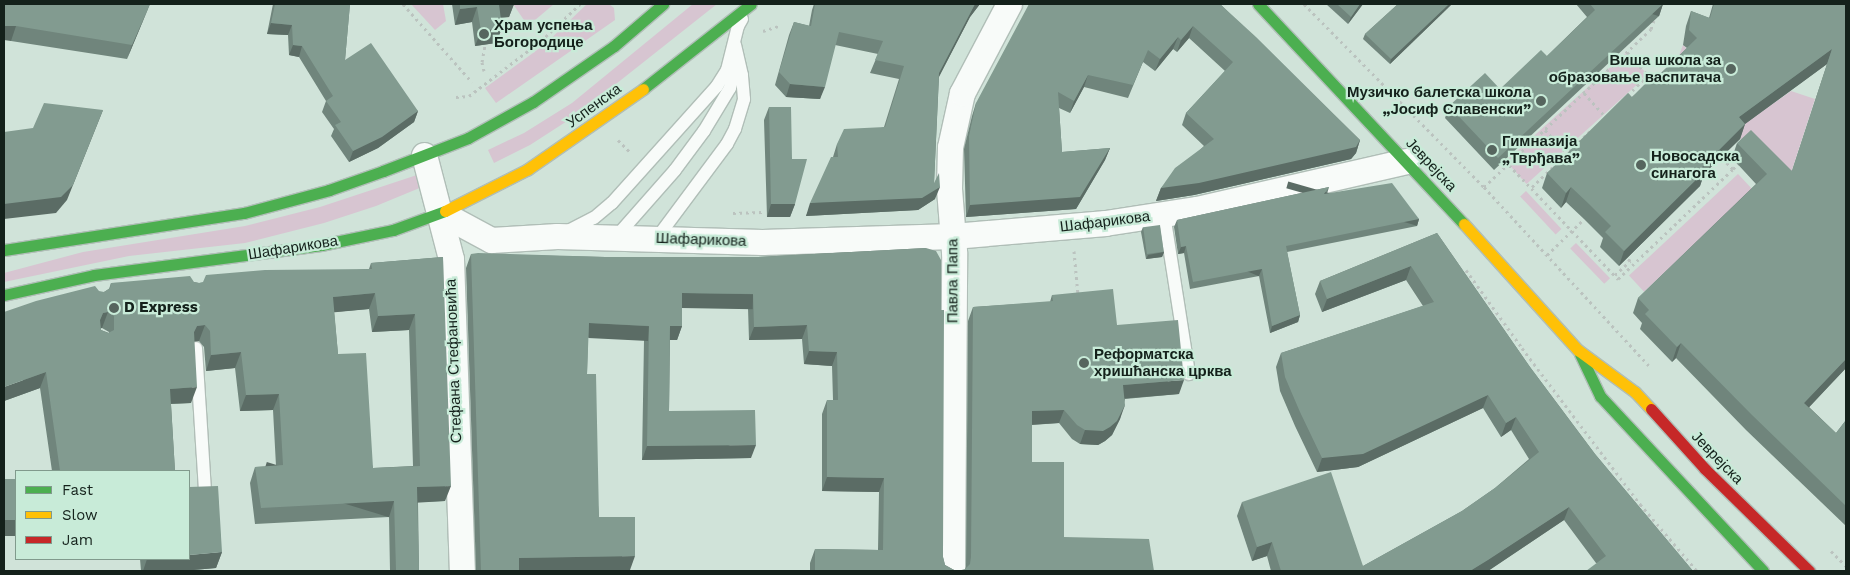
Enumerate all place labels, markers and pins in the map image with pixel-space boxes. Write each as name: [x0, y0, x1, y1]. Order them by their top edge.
place label: Храм успења Богородице: [494, 16, 593, 51]
marker: Храм успења Богородице: [478, 28, 490, 40]
place label: Виша школа за образовање васпитача: [1549, 51, 1721, 86]
marker: Виша школа за образовање васпитача: [1725, 63, 1737, 75]
place label: Музичко балетска школа „Јосиф Славенски”: [1347, 83, 1531, 118]
marker: Музичко балетска школа „Јосиф Славенски”: [1535, 95, 1547, 107]
place label: Гимназија „Тврђава”: [1502, 132, 1580, 167]
marker: Гимназија „Тврђава”: [1486, 144, 1498, 156]
place label: Новосадска синагога: [1651, 147, 1739, 182]
marker: Новосадска синагога: [1635, 159, 1647, 171]
place label: D Express: [124, 299, 198, 317]
marker: D Express: [108, 302, 120, 314]
place label: Реформатска хришћанска црква: [1094, 345, 1232, 380]
marker: Реформатска хришћанска црква: [1078, 357, 1090, 369]

